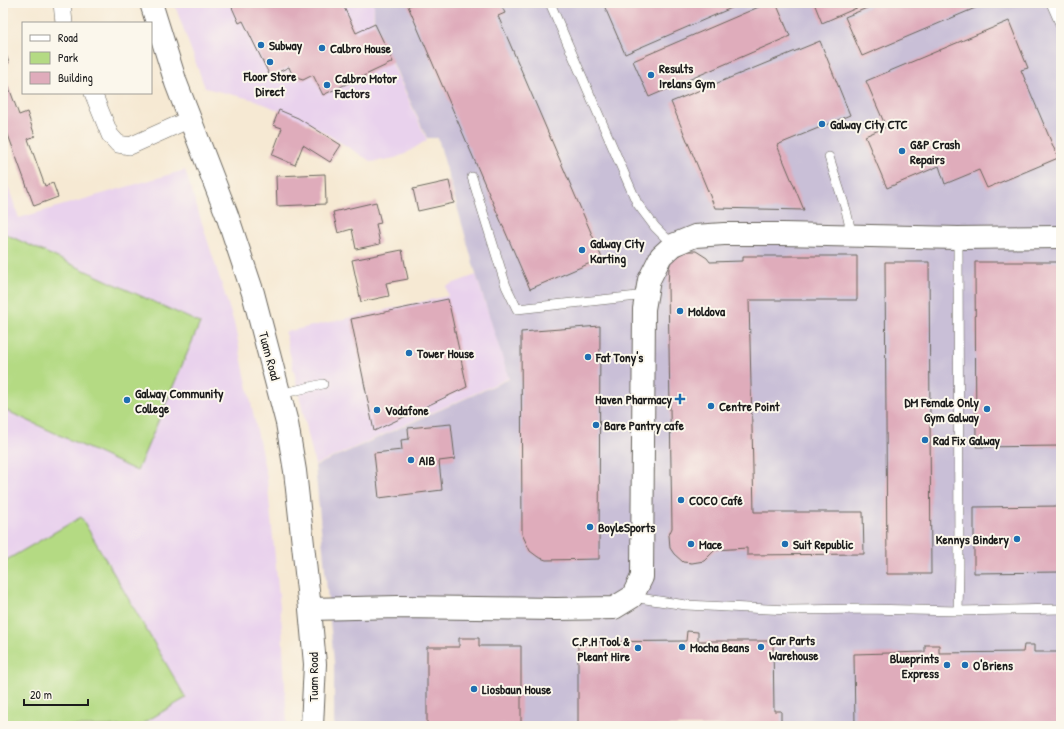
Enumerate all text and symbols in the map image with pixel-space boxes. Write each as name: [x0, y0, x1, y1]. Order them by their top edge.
legend: [22, 22, 152, 94]
text: Road: [58, 29, 78, 46]
place label: Subway: [269, 36, 303, 55]
place label: Calbro House: [330, 39, 392, 57]
marker: Subway: [256, 40, 266, 50]
marker: Calbro House: [317, 43, 327, 53]
text: Park: [58, 49, 78, 66]
marker: Floor Store Direct: [265, 57, 275, 67]
place label: Results Irelans Gym: [659, 59, 715, 93]
place label: Floor Store Direct: [243, 67, 297, 100]
text: Building: [58, 69, 93, 86]
place label: Calbro Motor Factors: [334, 69, 398, 102]
marker: Results Irelans Gym: [646, 70, 656, 80]
marker: Calbro Motor Factors: [322, 80, 332, 90]
place label: Galway City CTC: [830, 115, 908, 134]
marker: Galway City CTC: [817, 119, 827, 129]
place label: G&P Crash Repairs: [910, 135, 961, 169]
marker: G&P Crash Repairs: [897, 146, 907, 156]
place label: Galway City Karting: [590, 234, 645, 268]
marker: Galway City Karting: [577, 245, 587, 255]
place label: Moldova: [688, 302, 726, 320]
marker: Moldova: [675, 306, 685, 316]
street label: Tuam Road: [255, 330, 285, 382]
place label: Tower House: [416, 344, 475, 362]
marker: Tower House: [404, 348, 414, 358]
place label: Fat Tony's: [595, 348, 643, 367]
marker: Fat Tony's: [583, 352, 593, 362]
place label: Galway Community College: [135, 384, 224, 418]
place label: Haven Pharmacy: [595, 390, 672, 409]
place label: DM Female Only Gym Galway: [904, 393, 979, 427]
marker: Haven Pharmacy: [675, 394, 685, 404]
marker: Galway Community College: [122, 395, 132, 405]
place label: Centre Point: [719, 397, 780, 415]
place label: Vodafone: [385, 401, 429, 419]
marker: Centre Point: [706, 401, 716, 411]
marker: DM Female Only Gym Galway: [982, 404, 992, 414]
marker: Vodafone: [372, 405, 382, 415]
place label: Bare Pantry cafe: [604, 416, 685, 435]
marker: Bare Pantry cafe: [591, 420, 601, 430]
place label: Rad Fix Galway: [933, 431, 1001, 450]
marker: Rad Fix Galway: [920, 435, 930, 445]
place label: AIB: [419, 451, 435, 469]
marker: AIB: [406, 455, 416, 465]
place label: COCO Café: [689, 491, 744, 509]
marker: COCO Café: [676, 495, 686, 505]
place label: BoyleSports: [598, 518, 655, 537]
marker: BoyleSports: [585, 522, 595, 532]
place label: Kennys Bindery: [936, 530, 1009, 549]
marker: Kennys Bindery: [1012, 534, 1022, 544]
place label: Mace: [699, 535, 723, 553]
place label: Suit Republic: [793, 535, 854, 554]
marker: Mace: [686, 539, 696, 549]
marker: Suit Republic: [780, 539, 790, 549]
place label: Car Parts Warehouse: [769, 631, 819, 664]
place label: C.P.H Tool & Pleant Hire: [572, 632, 631, 665]
place label: Mocha Beans: [690, 638, 749, 656]
marker: Mocha Beans: [677, 642, 687, 652]
marker: Car Parts Warehouse: [756, 642, 766, 652]
marker: C.P.H Tool & Pleant Hire: [633, 643, 643, 653]
place label: Blueprints Express: [890, 649, 939, 683]
street label: Tuam Road: [304, 652, 322, 702]
place label: O'Briens: [973, 656, 1013, 674]
marker: Blueprints Express: [942, 660, 952, 670]
marker: O'Briens: [960, 660, 970, 670]
place label: Liosbaun House: [482, 680, 552, 698]
scale bar: [24, 681, 88, 707]
marker: Liosbaun House: [469, 684, 479, 694]
text: 20 m: [30, 686, 52, 703]

